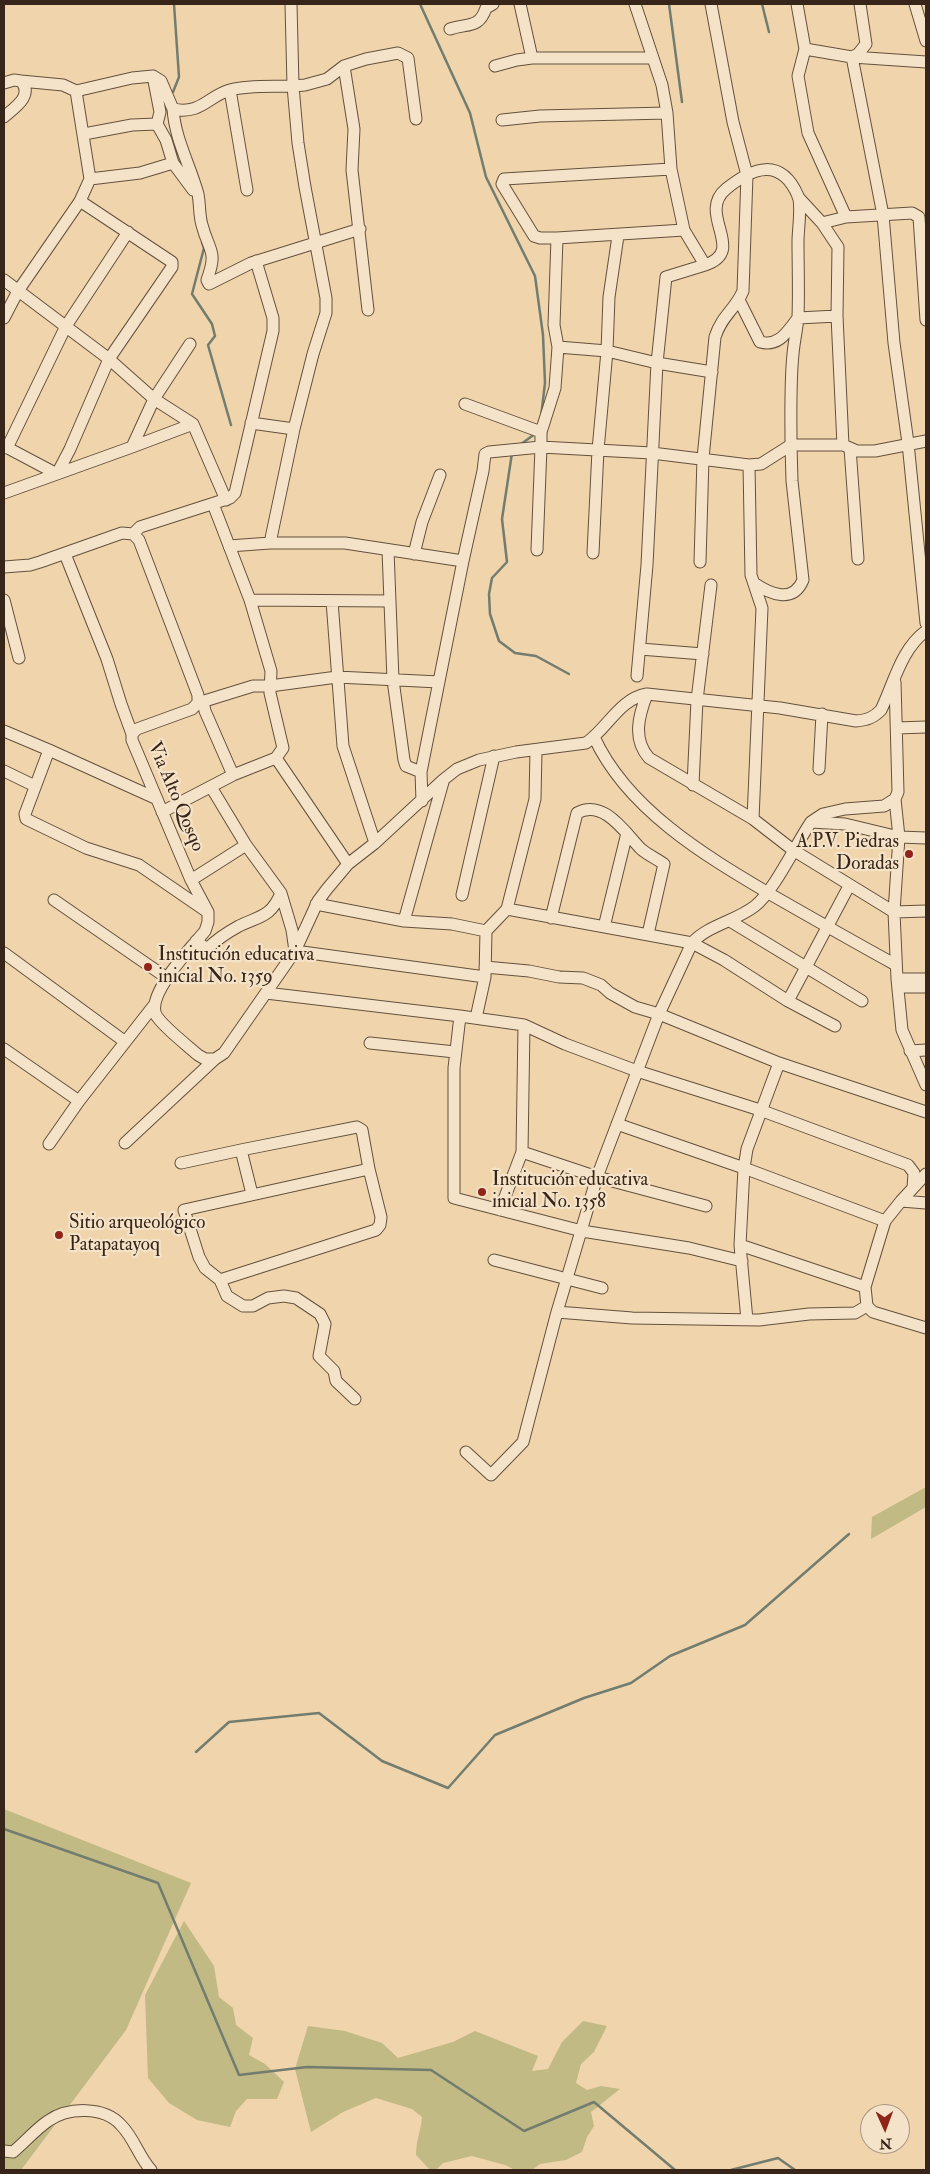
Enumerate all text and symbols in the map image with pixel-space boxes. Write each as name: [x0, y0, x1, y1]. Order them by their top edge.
street label: Via Alto Qosqo: [142, 739, 208, 855]
place label: A.P.V. Piedras Doradas: [796, 832, 899, 876]
marker: A.P.V. Piedras Doradas: [903, 848, 915, 860]
place label: Institución educativa inicial No. 1359: [158, 945, 314, 989]
marker: Institución educativa inicial No. 1359: [142, 961, 154, 973]
place label: Institución educativa inicial No. 1358: [492, 1170, 648, 1214]
marker: Institución educativa inicial No. 1358: [476, 1186, 488, 1198]
place label: Sitio arqueológico Patapatayoq: [69, 1213, 205, 1257]
marker: Sitio arqueológico Patapatayoq: [53, 1229, 65, 1241]
north arrow: [860, 2104, 910, 2154]
text: N: [879, 2135, 892, 2152]

